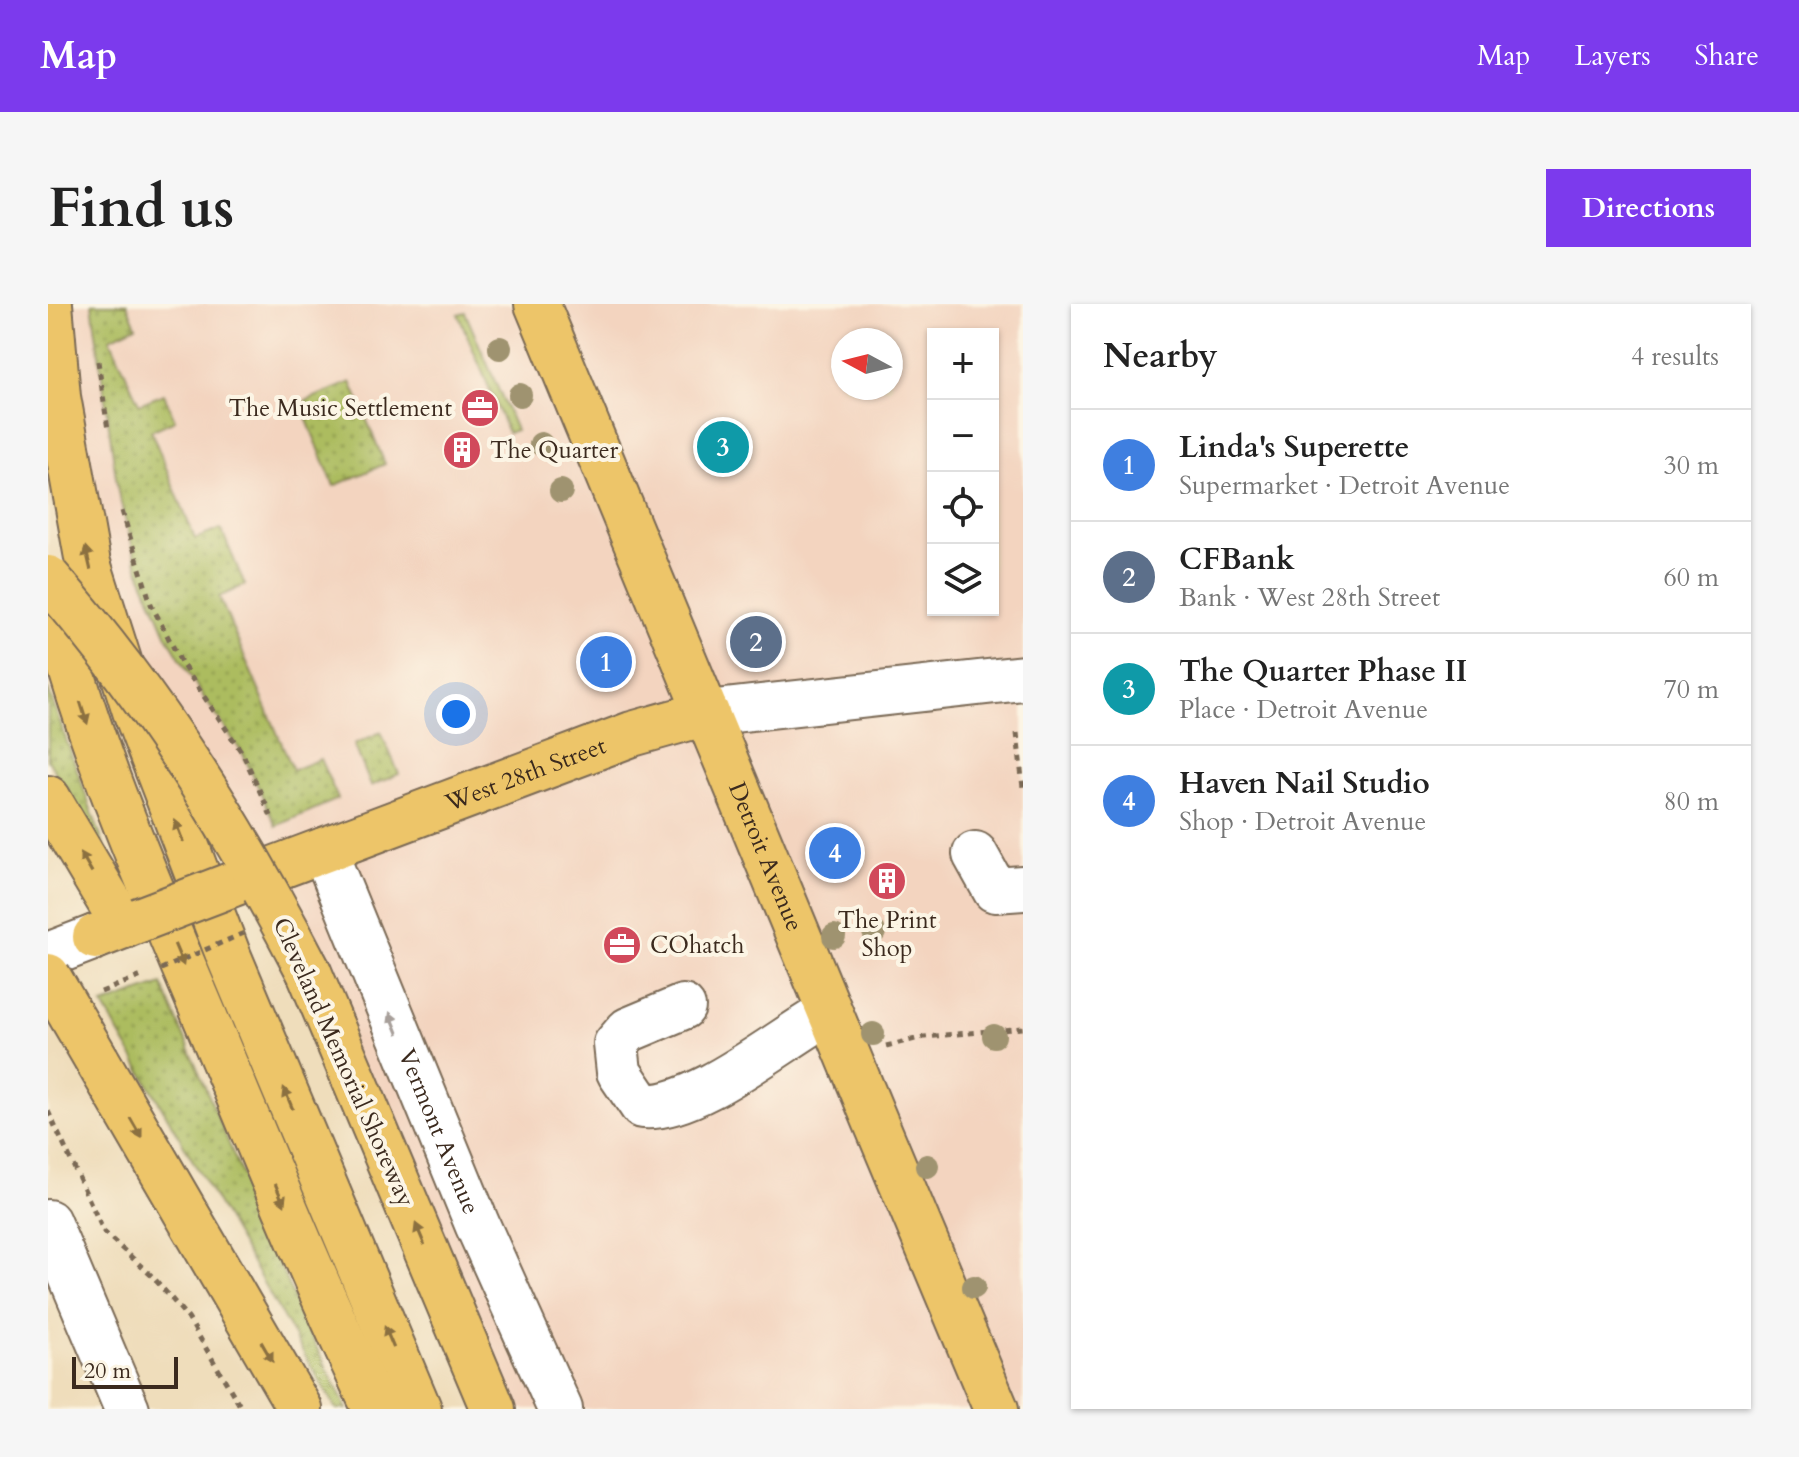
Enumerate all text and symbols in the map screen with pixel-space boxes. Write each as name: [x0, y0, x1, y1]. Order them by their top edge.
text: Map: [40, 30, 117, 82]
text: Map: [1477, 37, 1530, 75]
text: Layers: [1574, 37, 1651, 75]
text: Share: [1695, 37, 1759, 75]
button: Directions: [1546, 169, 1751, 247]
text: Find us: [48, 171, 234, 246]
north arrow: [831, 328, 903, 400]
map controls: [927, 328, 999, 616]
button: +: [927, 328, 999, 400]
text: Nearby: [1103, 333, 1218, 379]
text: 4 results: [1631, 339, 1719, 374]
office icon: The Music Settlement: [459, 387, 501, 429]
place label: The Music Settlement: [228, 392, 452, 425]
button: −: [927, 400, 999, 472]
pin: 3: [697, 417, 749, 477]
text: Linda's Superette: [1179, 427, 1409, 468]
building icon: The Quarter: [441, 429, 483, 471]
place label: The Quarter: [490, 434, 619, 467]
text: 1: [1122, 448, 1136, 483]
text: 30 m: [1663, 448, 1719, 483]
text: Supermarket · Detroit Avenue: [1179, 468, 1510, 503]
button: locate: [927, 472, 999, 544]
text: CFBank: [1179, 539, 1295, 580]
button: layers: [927, 544, 999, 616]
one-way arrow: [81, 545, 93, 570]
text: 2: [1122, 560, 1136, 595]
text: 60 m: [1663, 560, 1719, 595]
text: Bank · West 28th Street: [1179, 580, 1440, 615]
pin: 2: [730, 612, 782, 672]
pin: 1: [580, 632, 632, 692]
text: The Quarter Phase II: [1179, 651, 1467, 692]
text: 3: [1122, 672, 1136, 707]
text: 70 m: [1663, 672, 1719, 707]
text: Place · Detroit Avenue: [1179, 692, 1428, 727]
your location: [436, 694, 476, 734]
one-way arrow: [78, 702, 91, 726]
street label: West 28th Street: [440, 729, 611, 820]
text: Haven Nail Studio: [1179, 763, 1430, 804]
street label: Detroit Avenue: [720, 777, 811, 936]
text: 4: [1122, 784, 1136, 819]
text: 80 m: [1663, 784, 1719, 819]
text: Shop · Detroit Avenue: [1179, 804, 1426, 839]
one-way arrow: [172, 819, 185, 843]
pin: 4: [809, 823, 861, 883]
one-way arrow: [79, 851, 93, 873]
building icon: The Print Shop: [866, 860, 908, 902]
place label: The Print Shop: [837, 904, 937, 965]
street label: Cleveland Memorial Shoreway: [265, 913, 422, 1212]
office icon: COhatch: [601, 924, 643, 966]
place label: COhatch: [650, 929, 744, 962]
one-way arrow: [172, 943, 185, 967]
one-way arrow: [387, 1011, 400, 1035]
street label: Vermont Avenue: [390, 1044, 487, 1219]
one-way arrow: [281, 1086, 294, 1109]
one-way arrow: [129, 1117, 143, 1139]
one-way arrow: [274, 1183, 287, 1206]
one-way arrow: [413, 1222, 426, 1246]
one-way arrow: [382, 1325, 395, 1349]
one-way arrow: [260, 1341, 274, 1364]
scale bar: [72, 1353, 178, 1389]
text: 20 m: [84, 1356, 131, 1386]

